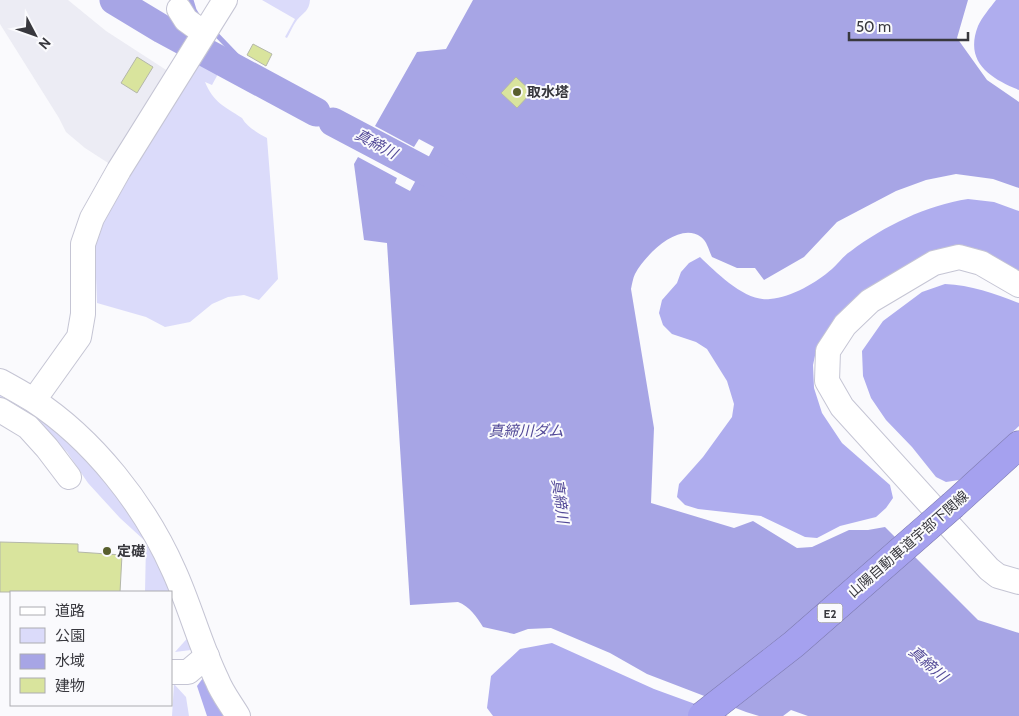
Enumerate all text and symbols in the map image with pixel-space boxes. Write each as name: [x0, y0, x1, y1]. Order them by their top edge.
north arrow: [10, 10, 60, 60]
scale bar: [849, 10, 968, 42]
text: 50 m: [856, 18, 891, 36]
text: N: [35, 34, 55, 53]
place label: 取水塔: [527, 83, 569, 101]
marker: 取水塔: [511, 86, 523, 98]
water label: 真締川: [352, 125, 402, 163]
water label: 真締川ダム: [488, 422, 564, 440]
water label: 真締川: [548, 477, 572, 527]
street label: 山陽自動車道宇部下関線: [844, 487, 972, 601]
place label: 定礎: [117, 542, 145, 560]
marker: 定礎: [101, 545, 113, 557]
legend: [10, 591, 172, 706]
text: 道路: [55, 602, 85, 620]
road number: E2: [818, 604, 842, 622]
text: 公園: [55, 627, 85, 645]
water label: 真締川: [905, 642, 952, 687]
text: 水域: [55, 652, 85, 670]
text: 建物: [55, 677, 85, 695]

